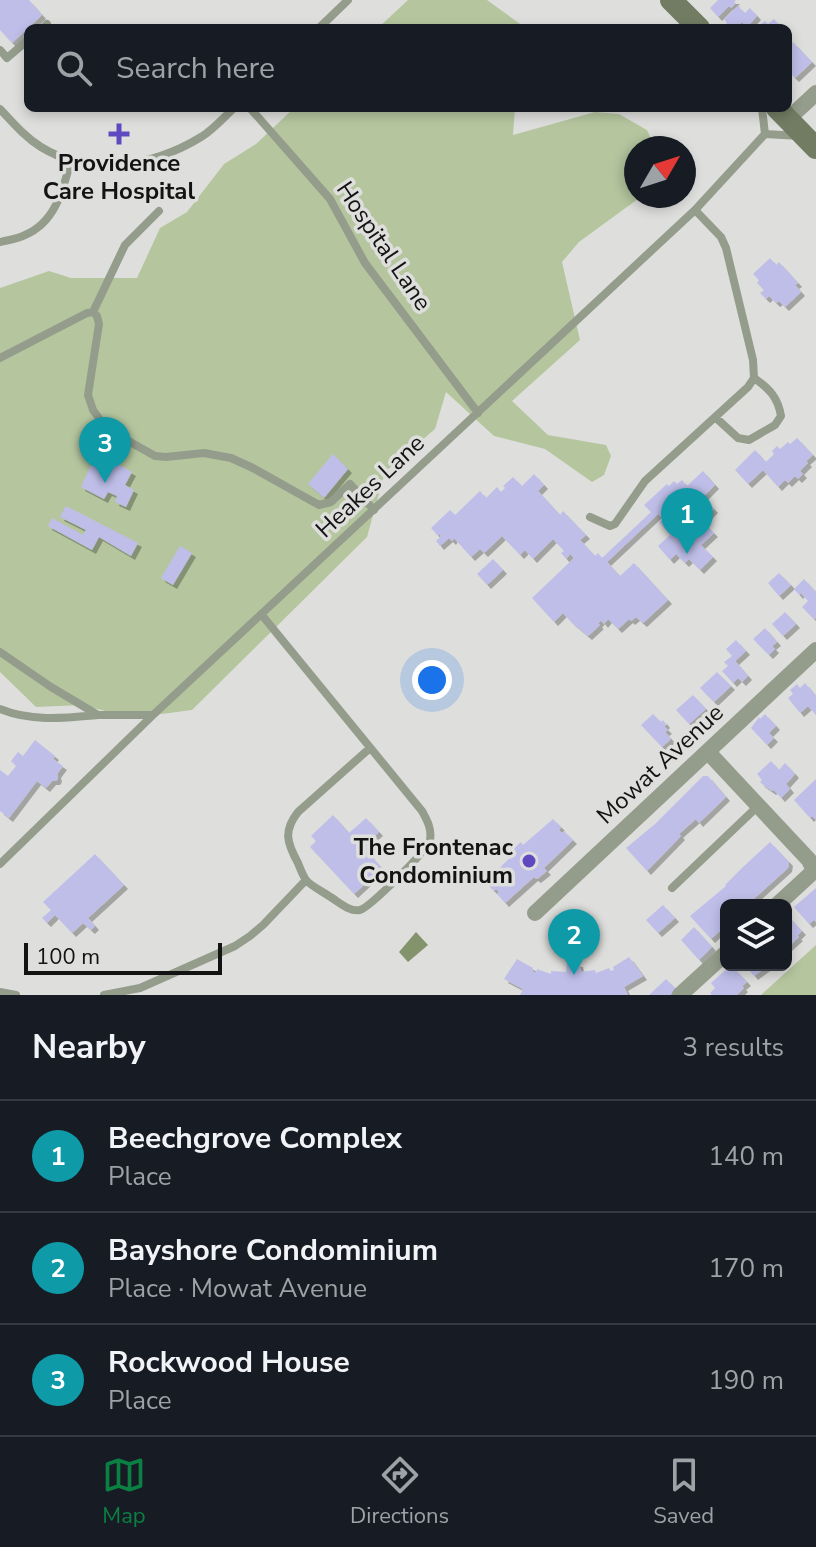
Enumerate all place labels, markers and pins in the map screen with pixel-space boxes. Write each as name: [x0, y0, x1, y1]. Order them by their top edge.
marker: Providence Care Hospital: [108, 123, 130, 145]
place label: Providence Care Hospital: [43, 147, 195, 207]
pin: 3: [79, 417, 131, 483]
pin: 1: [661, 488, 713, 554]
place label: The Frontenac Condominium: [354, 831, 514, 891]
marker: The Frontenac Condominium: [520, 852, 538, 870]
pin: 2: [548, 909, 600, 975]

